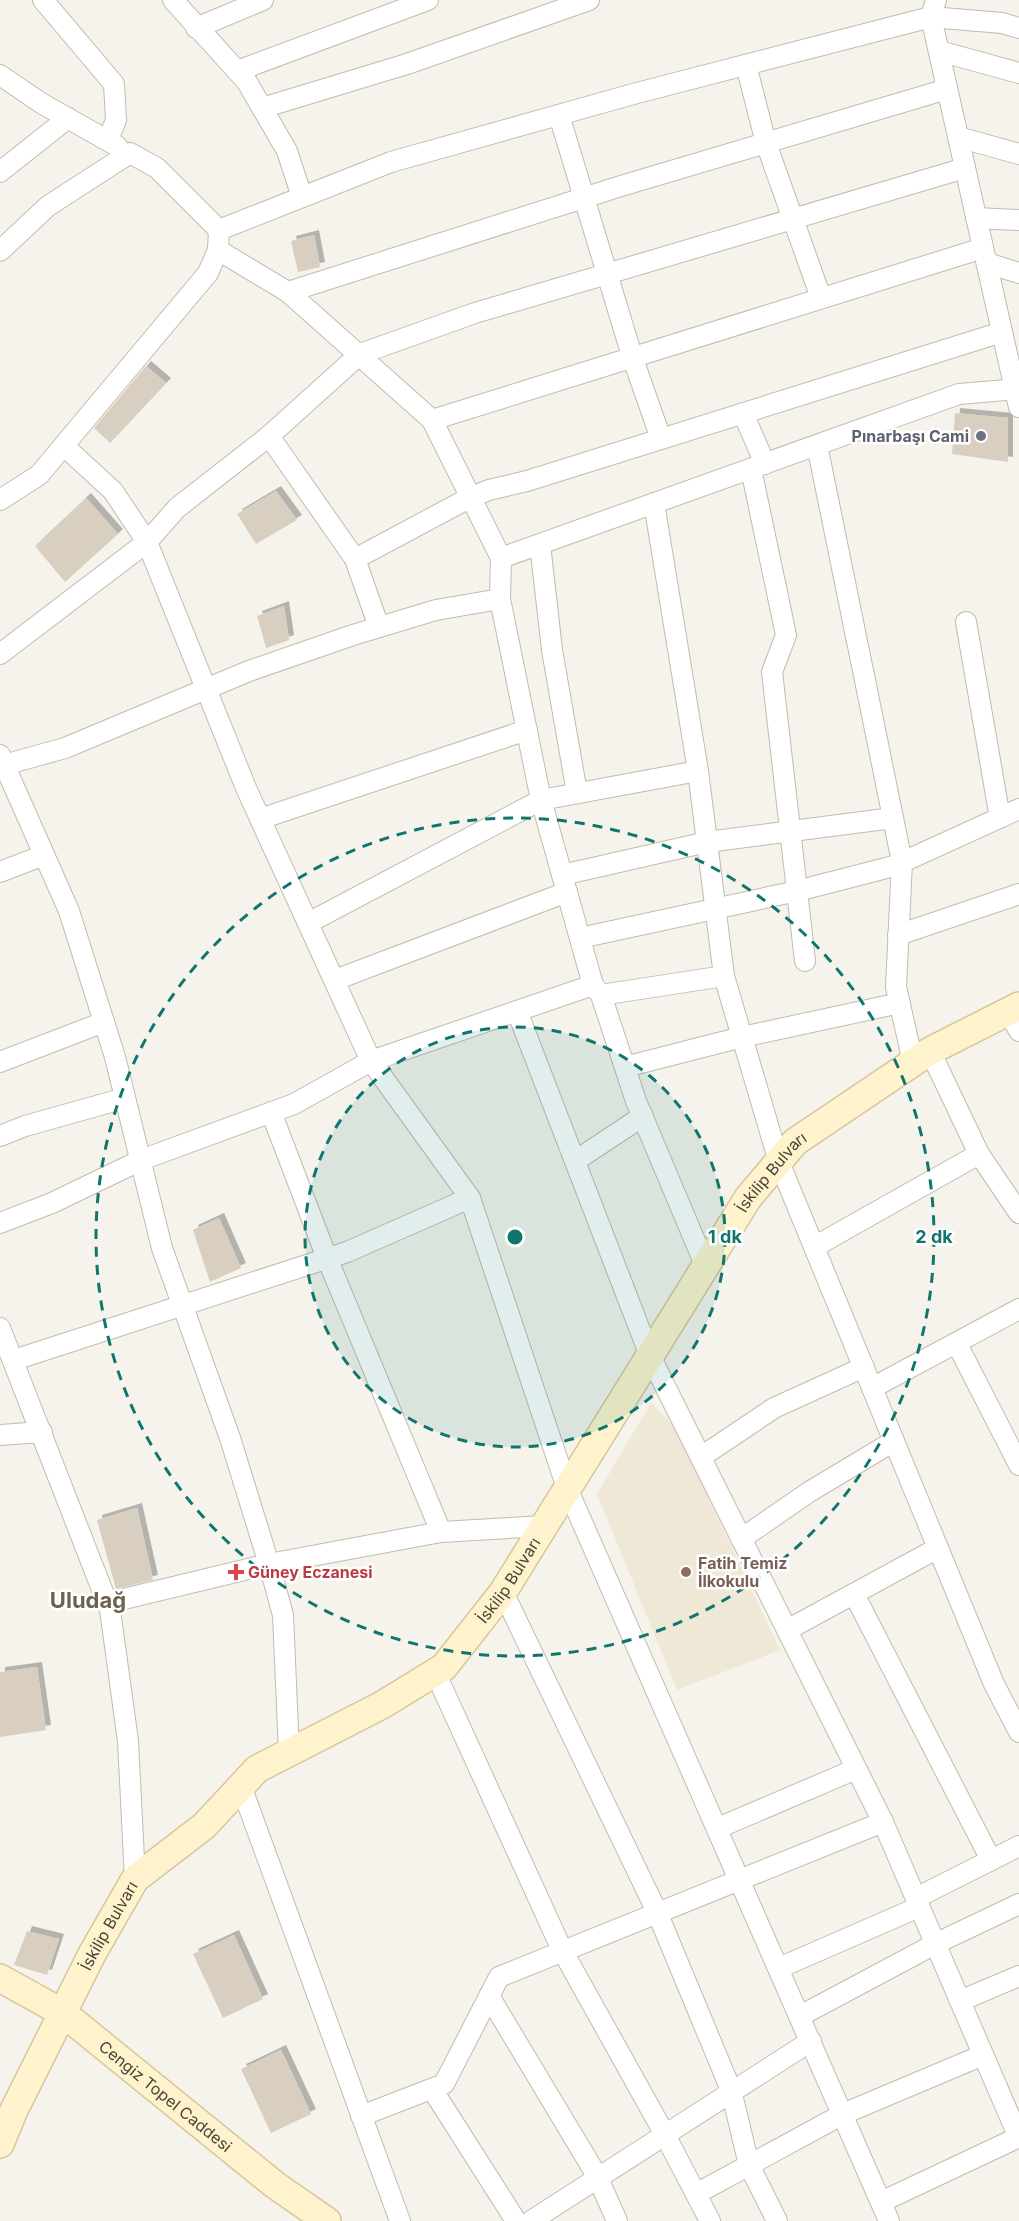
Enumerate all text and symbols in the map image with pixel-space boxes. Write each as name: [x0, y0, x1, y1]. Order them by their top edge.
place label: Pınarbaşı Cami: [852, 426, 969, 446]
marker: Pınarbaşı Cami: [974, 429, 988, 443]
street label: İskilip Bulvarı: [732, 1127, 810, 1216]
text: 1 dk: [708, 1226, 742, 1247]
text: 2 dk: [915, 1226, 953, 1247]
centre of rings: [505, 1227, 525, 1247]
street label: İskilip Bulvarı: [472, 1534, 545, 1627]
place label: Fatih Temiz İlkokulu: [698, 1553, 787, 1591]
place label: Güney Eczanesi: [248, 1562, 373, 1582]
marker: Güney Eczanesi: [229, 1565, 243, 1579]
marker: Fatih Temiz İlkokulu: [679, 1565, 693, 1579]
district label: Uludağ: [50, 1587, 126, 1613]
street label: İskilip Bulvarı: [76, 1877, 142, 1974]
street label: Cengiz Topel Caddesi: [95, 2036, 236, 2156]

